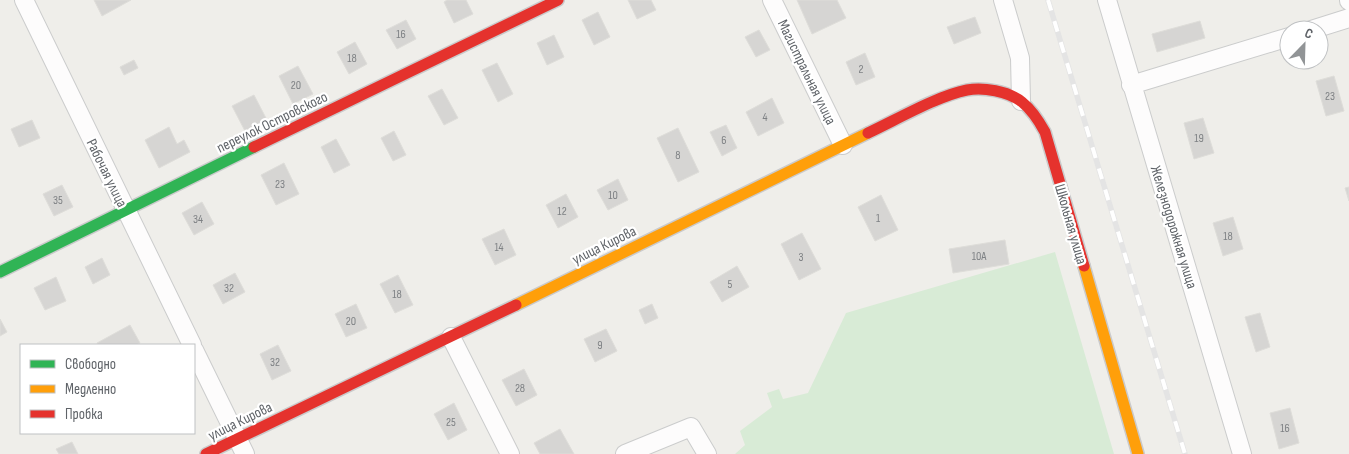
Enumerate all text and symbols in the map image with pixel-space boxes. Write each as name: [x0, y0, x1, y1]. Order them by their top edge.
street label: Магистральная улица: [773, 17, 840, 128]
north arrow: [1279, 20, 1329, 70]
text: С: [1302, 24, 1316, 43]
house number: 16: [396, 27, 406, 42]
house number: 18: [347, 51, 357, 66]
house number: 2: [859, 62, 864, 77]
house number: 20: [291, 78, 301, 93]
street label: переулок Островского: [214, 87, 331, 158]
house number: 23: [1325, 89, 1335, 104]
house number: 4: [762, 110, 768, 125]
house number: 19: [1194, 131, 1204, 146]
house number: 6: [721, 133, 727, 148]
street label: Рабочая улица: [82, 136, 131, 211]
house number: 8: [675, 148, 681, 163]
street label: Железнодорожная улица: [1146, 163, 1201, 291]
house number: 23: [275, 177, 285, 192]
street label: Школьная улица: [1050, 182, 1091, 267]
house number: 10: [608, 188, 618, 203]
house number: 35: [53, 193, 63, 208]
house number: 12: [557, 204, 567, 219]
house number: 1: [876, 211, 881, 226]
house number: 34: [193, 212, 203, 227]
street label: улица Кирова: [569, 222, 640, 269]
house number: 18: [1223, 229, 1233, 244]
house number: 14: [494, 240, 504, 255]
house number: 10А: [972, 249, 987, 264]
house number: 3: [798, 250, 804, 265]
house number: 5: [728, 277, 733, 292]
house number: 32: [224, 281, 234, 296]
house number: 18: [392, 287, 402, 302]
house number: 20: [346, 314, 356, 329]
house number: 9: [597, 338, 603, 353]
legend: [20, 344, 195, 434]
text: Свободно: [65, 355, 116, 374]
house number: 32: [270, 355, 280, 370]
text: Медленно: [65, 380, 116, 399]
house number: 28: [515, 381, 525, 396]
street label: улица Кирова: [205, 398, 276, 445]
text: Пробка: [65, 405, 103, 424]
house number: 25: [446, 415, 456, 430]
house number: 16: [1280, 421, 1290, 436]

